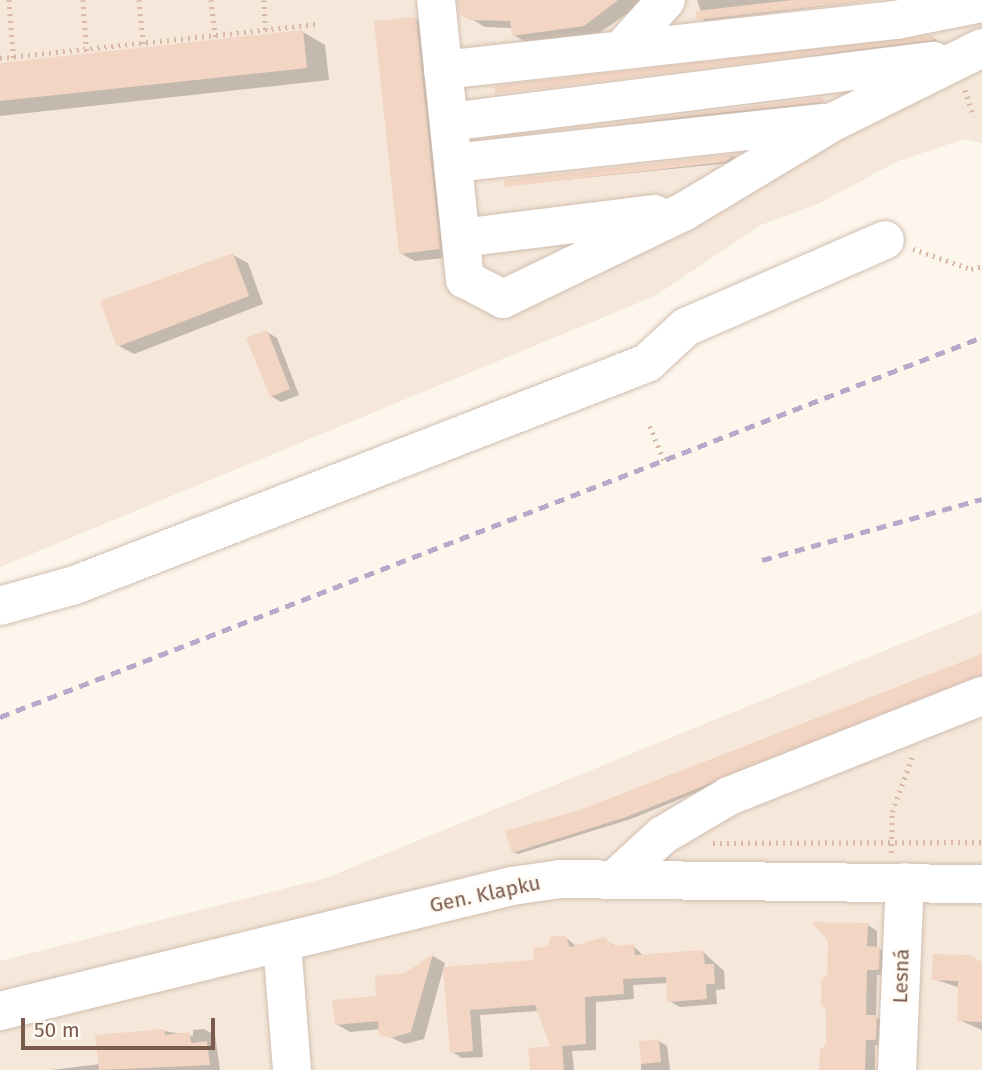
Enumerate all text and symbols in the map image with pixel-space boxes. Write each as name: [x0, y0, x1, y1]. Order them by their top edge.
street label: Gen. Klapku: [427, 870, 543, 918]
street label: Lesná: [887, 948, 915, 1004]
scale bar: [24, 1004, 219, 1048]
text: 50 m: [34, 1017, 80, 1043]

